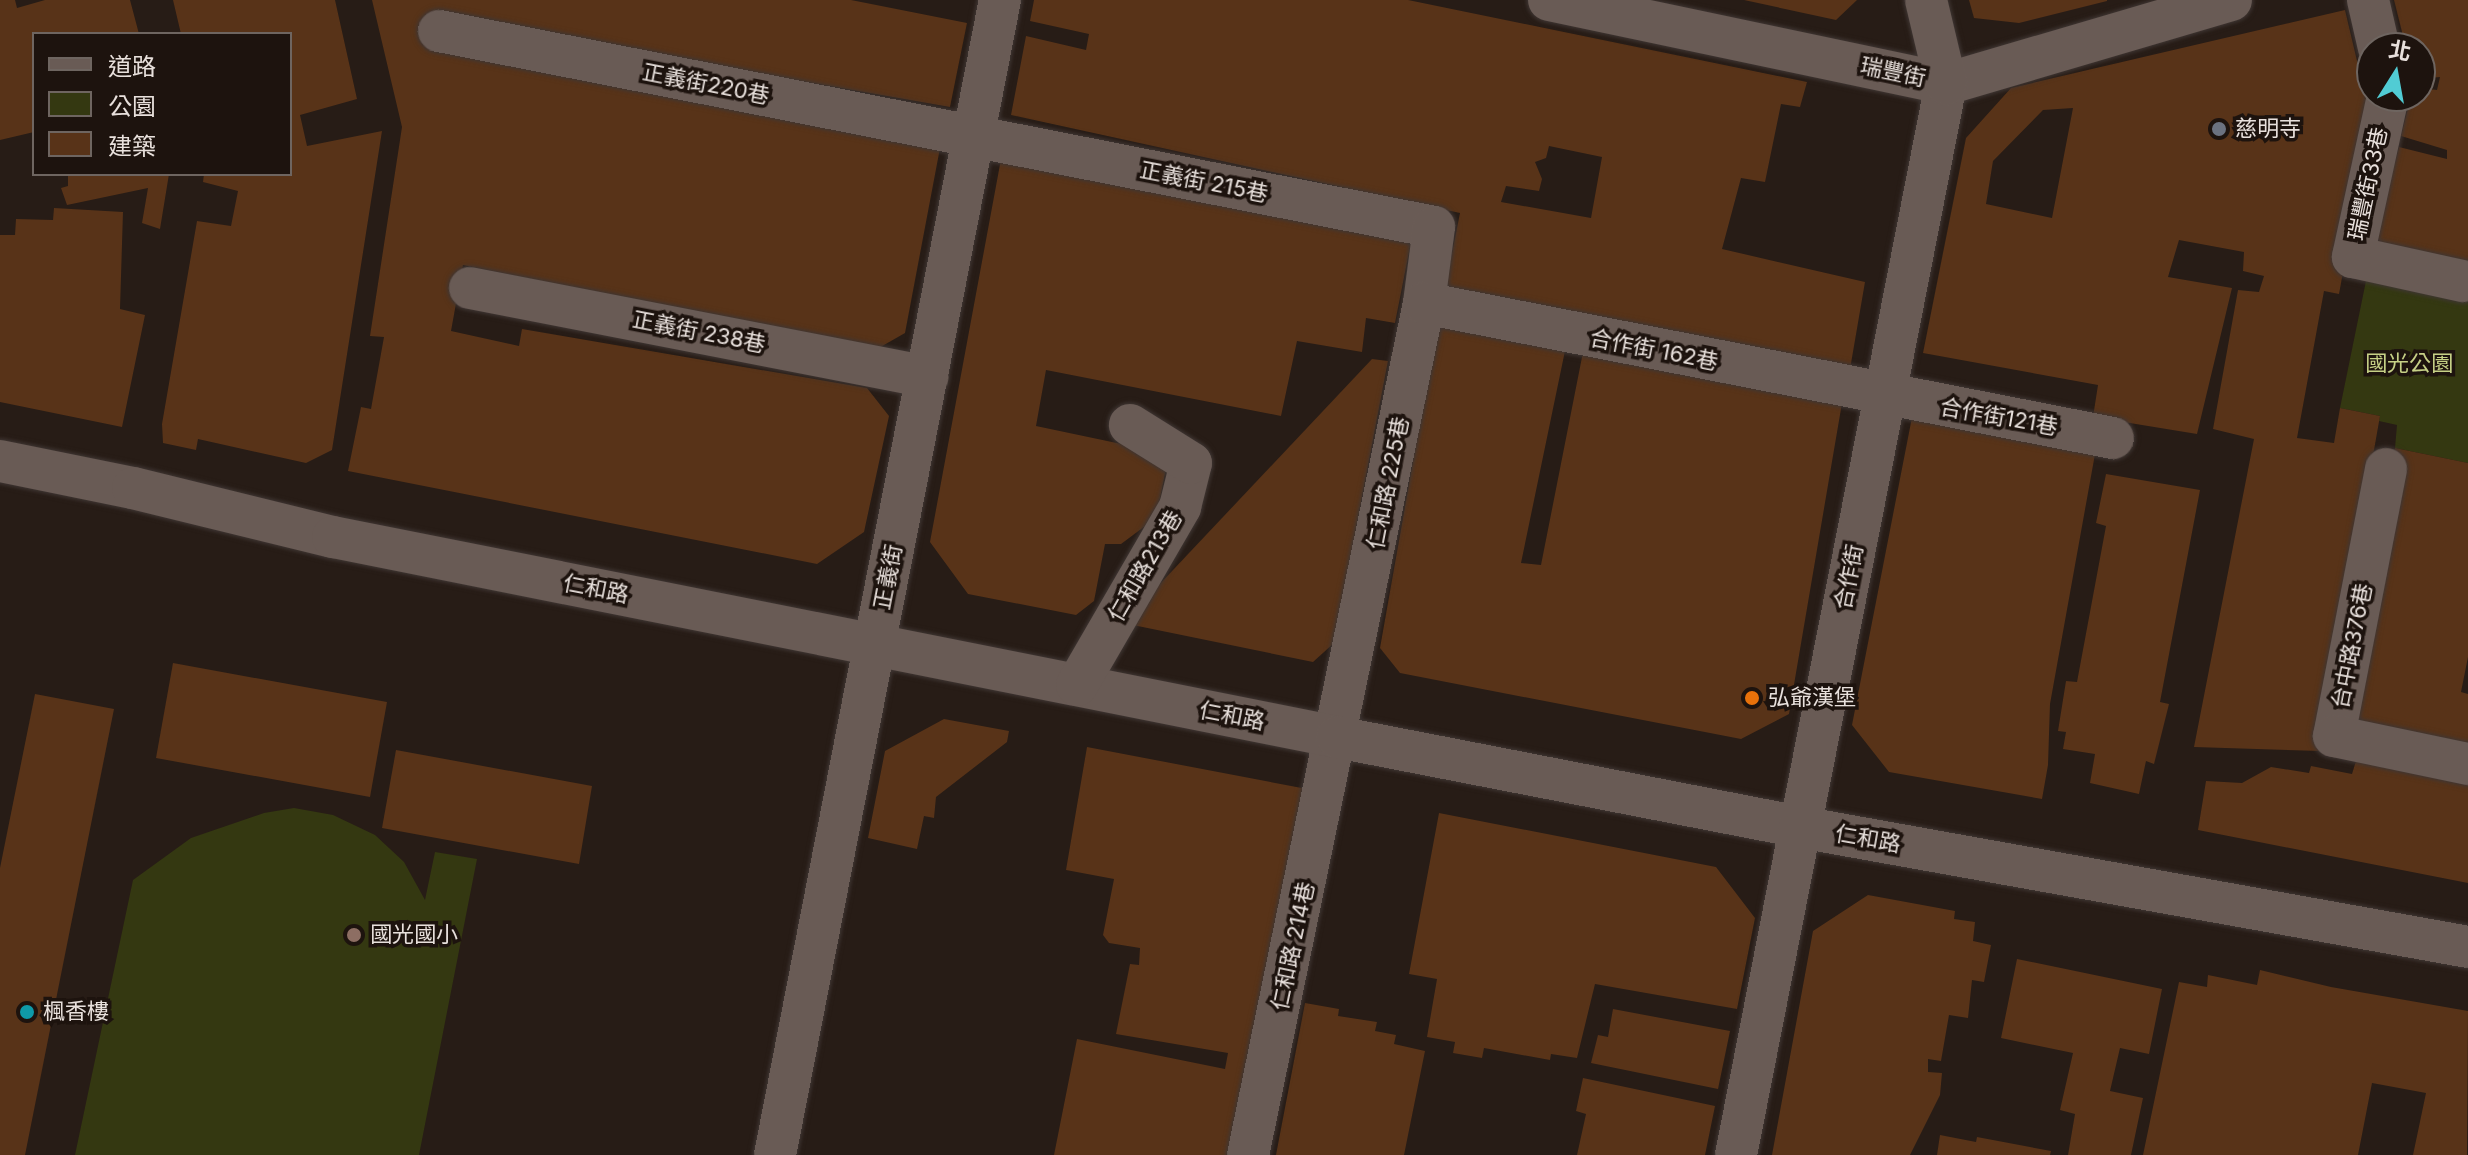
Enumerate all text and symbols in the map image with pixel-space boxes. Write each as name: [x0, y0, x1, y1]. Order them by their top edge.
legend: [32, 32, 292, 176]
north arrow: [2356, 32, 2436, 112]
text: 北: [2387, 36, 2413, 65]
text: 道路: [108, 52, 156, 81]
street label: 瑞豐街: [1858, 52, 1928, 92]
street label: 正義街220巷: [640, 59, 772, 109]
text: 公園: [108, 92, 156, 121]
place label: 慈明寺: [2235, 116, 2301, 142]
marker: 慈明寺: [2210, 120, 2228, 138]
street label: 瑞豐街33巷: [2343, 125, 2393, 243]
text: 建築: [108, 132, 156, 161]
street label: 正義街 215巷: [1138, 157, 1270, 207]
street label: 正義街 238巷: [630, 306, 768, 358]
street label: 合作街 162巷: [1588, 325, 1720, 375]
park label: 國光公園: [2365, 351, 2453, 377]
street label: 合作街121巷: [1938, 394, 2060, 440]
street label: 仁和路 225巷: [1362, 415, 1414, 551]
street label: 仁和路213巷: [1103, 506, 1187, 626]
street label: 正義街: [869, 542, 907, 612]
street label: 合作街: [1830, 542, 1868, 612]
street label: 仁和路: [561, 570, 631, 608]
street label: 台中路376巷: [2327, 581, 2377, 711]
place label: 弘爺漢堡: [1768, 685, 1856, 711]
marker: 弘爺漢堡: [1743, 689, 1761, 707]
street label: 仁和路: [1197, 697, 1267, 735]
street label: 仁和路: [1833, 820, 1903, 858]
street label: 仁和路 214巷: [1266, 879, 1320, 1013]
place label: 國光國小: [370, 922, 458, 948]
marker: 國光國小: [345, 926, 363, 944]
place label: 楓香樓: [43, 999, 109, 1025]
marker: 楓香樓: [18, 1003, 36, 1021]

